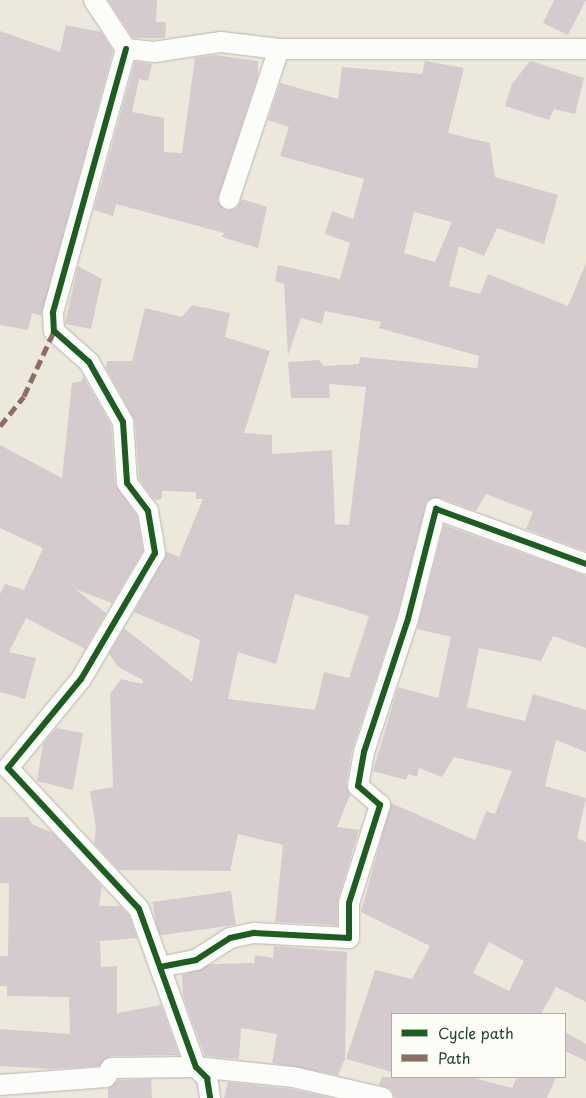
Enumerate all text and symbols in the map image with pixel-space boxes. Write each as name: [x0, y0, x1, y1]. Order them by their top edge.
legend: [391, 1013, 566, 1078]
text: Cycle path: [438, 1021, 514, 1044]
text: Path: [438, 1046, 470, 1069]

